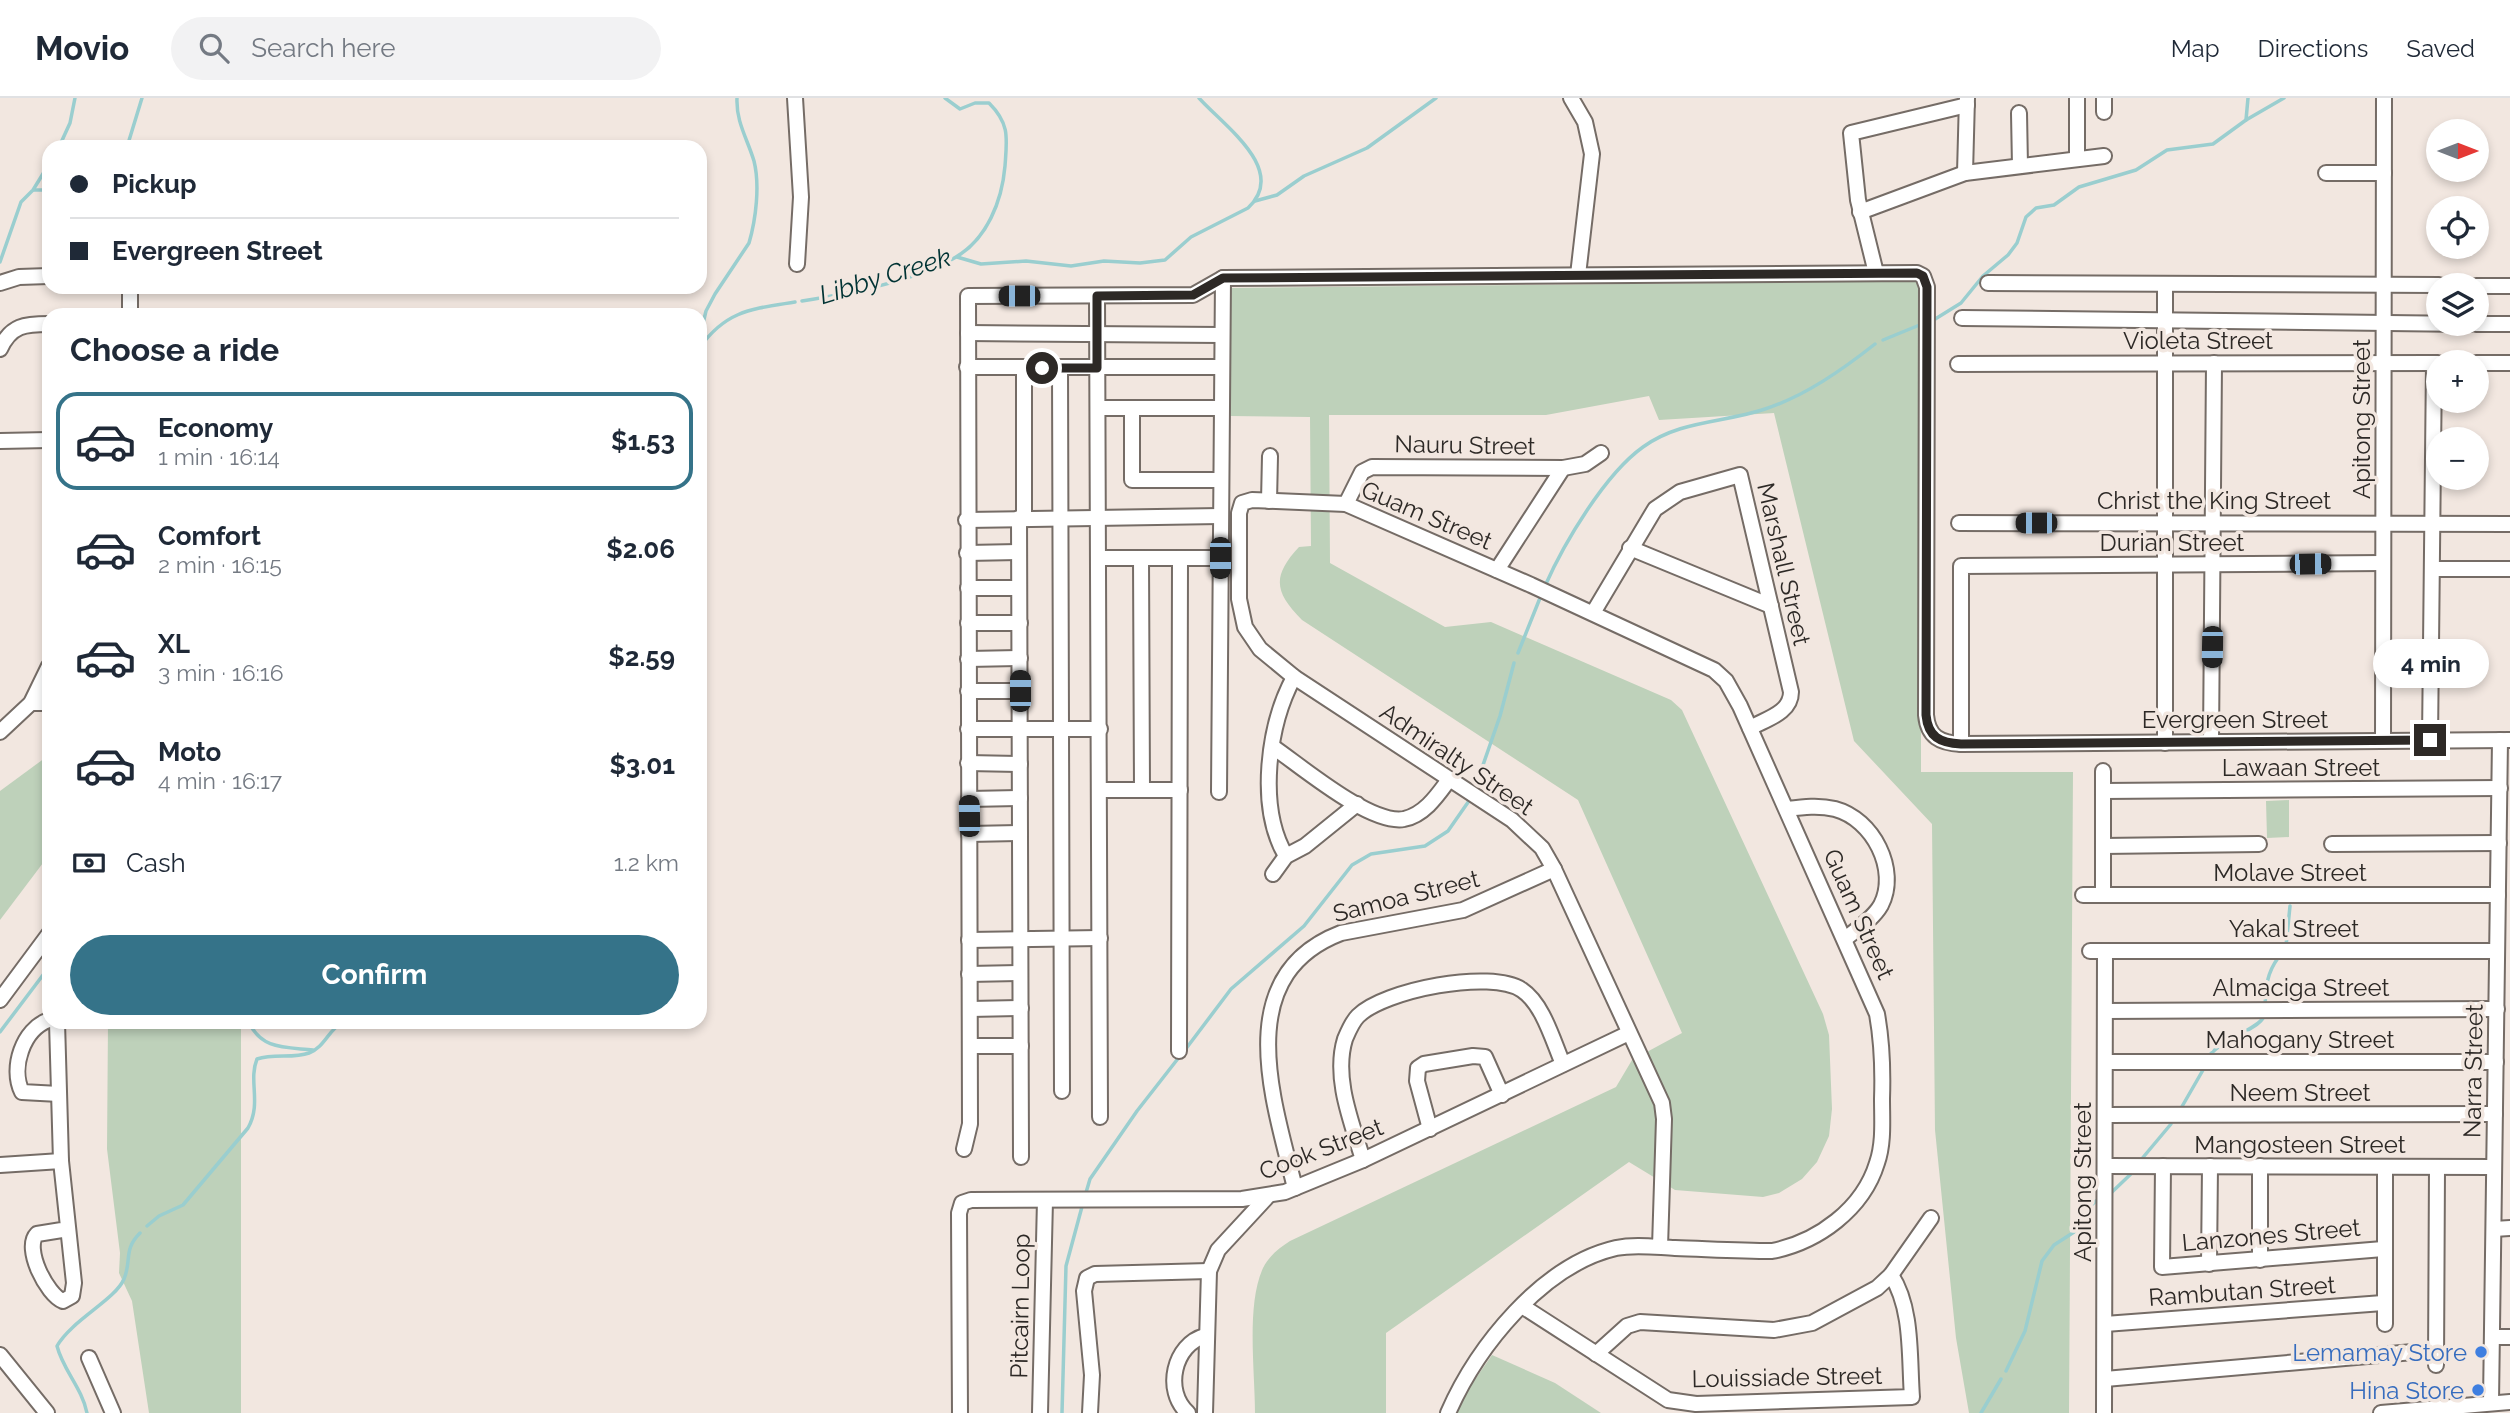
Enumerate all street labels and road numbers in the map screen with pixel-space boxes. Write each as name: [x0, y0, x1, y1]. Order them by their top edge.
street label: Violeta Street: [2123, 326, 2273, 355]
street label: Apitong Street: [2347, 339, 2376, 499]
street label: Nauru Street: [1394, 429, 1536, 461]
street label: Guam Street: [1357, 474, 1497, 556]
street label: Marshall Street: [1751, 480, 1817, 648]
street label: Christ the King Street: [2097, 486, 2331, 515]
street label: Durian Street: [2100, 528, 2244, 557]
street label: Admiralty Street: [1375, 697, 1539, 821]
street label: Evergreen Street: [2142, 705, 2328, 734]
street label: Lawaan Street: [2222, 753, 2380, 782]
street label: Guam Street: [1817, 845, 1901, 983]
street label: Molave Street: [2213, 858, 2367, 887]
street label: Samoa Street: [1330, 864, 1482, 928]
street label: Yakal Street: [2229, 914, 2359, 943]
street label: Almaciga Street: [2213, 973, 2389, 1002]
street label: Narra Street: [2457, 1004, 2489, 1138]
street label: Mahogany Street: [2206, 1025, 2394, 1054]
street label: Neem Street: [2229, 1078, 2371, 1107]
street label: Apitong Street: [2068, 1102, 2097, 1262]
street label: Cook Street: [1255, 1112, 1387, 1186]
street label: Mangosteen Street: [2194, 1130, 2406, 1159]
street label: Lanzones Street: [2180, 1213, 2362, 1257]
street label: Pitcairn Loop: [1004, 1233, 1036, 1379]
street label: Rambutan Street: [2147, 1270, 2337, 1312]
street label: Louissiade Street: [1691, 1361, 1883, 1393]

